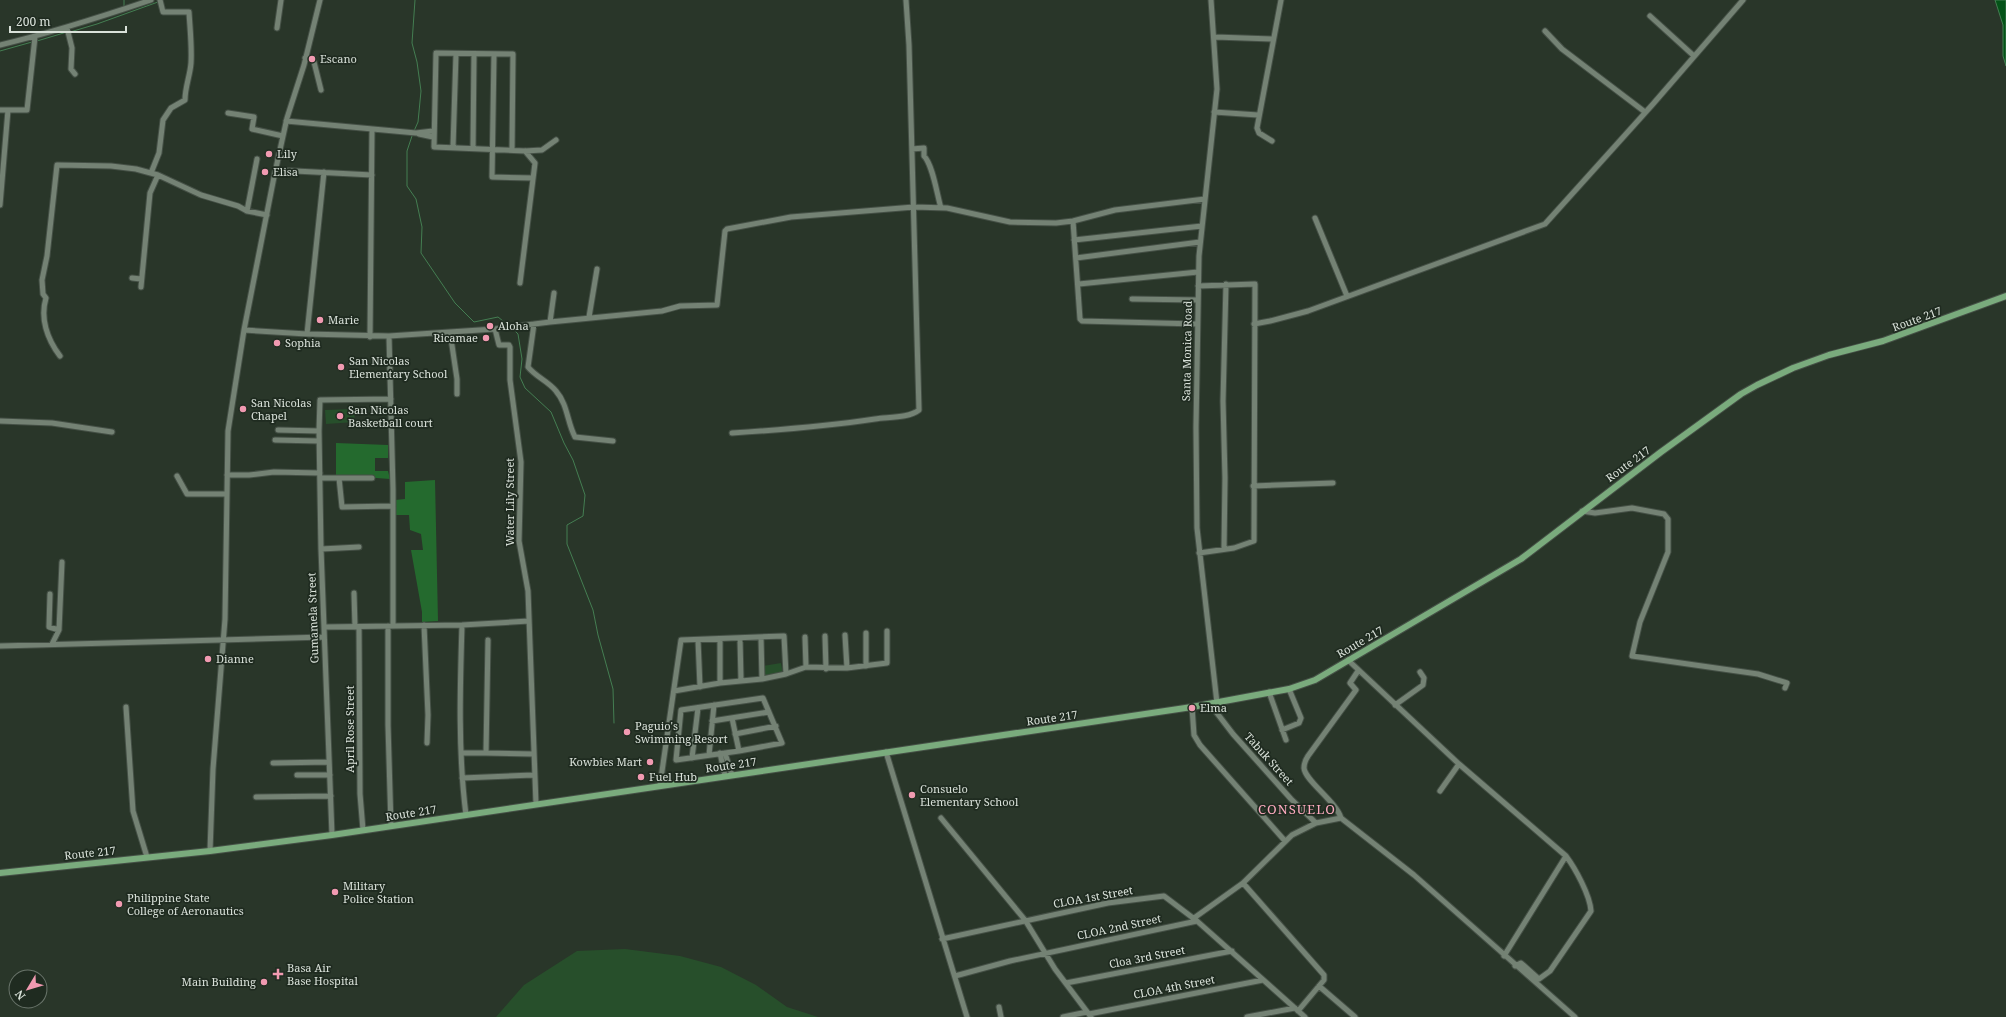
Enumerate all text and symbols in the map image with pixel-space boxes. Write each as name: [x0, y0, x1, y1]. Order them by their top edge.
scale bar: [10, 8, 126, 34]
text: 200 m: [16, 13, 51, 30]
place label: Escano: [320, 51, 357, 66]
marker: Escano: [307, 54, 317, 64]
place label: Lily: [277, 146, 298, 161]
marker: Lily: [264, 149, 274, 159]
place label: Elisa: [273, 164, 298, 179]
marker: Elisa: [260, 167, 270, 177]
street label: Santa Monica Road: [1178, 300, 1195, 401]
street label: Route 217: [1890, 303, 1944, 334]
place label: Marie: [328, 312, 359, 327]
marker: Marie: [315, 315, 325, 325]
place label: Aloha: [498, 318, 529, 333]
marker: Aloha: [485, 321, 495, 331]
place label: Ricamae: [433, 330, 478, 345]
marker: Ricamae: [481, 333, 491, 343]
place label: Sophia: [285, 335, 321, 350]
marker: Sophia: [272, 338, 282, 348]
place label: San Nicolas Elementary School: [349, 353, 448, 381]
marker: San Nicolas Elementary School: [336, 362, 346, 372]
place label: San Nicolas Chapel: [251, 395, 311, 423]
place label: San Nicolas Basketball court: [348, 402, 433, 430]
marker: San Nicolas Chapel: [238, 404, 248, 414]
marker: San Nicolas Basketball court: [335, 411, 345, 421]
street label: Route 217: [1602, 442, 1653, 485]
street label: Water Lily Street: [502, 458, 517, 546]
street label: Gumamela Street: [303, 572, 322, 664]
street label: Route 217: [1334, 622, 1386, 661]
place label: Dianne: [216, 651, 254, 666]
marker: Dianne: [203, 654, 213, 664]
street label: April Rose Street: [342, 685, 357, 773]
place label: Elma: [1200, 700, 1227, 715]
marker: Elma: [1187, 703, 1197, 713]
street label: Route 217: [1025, 706, 1079, 729]
place label: Paguio's Swimming Resort: [635, 718, 728, 746]
marker: Paguio's Swimming Resort: [622, 727, 632, 737]
street label: Tabuk Street: [1242, 729, 1297, 788]
street label: Route 217: [704, 753, 758, 776]
place label: Kowbies Mart: [569, 754, 642, 769]
marker: Kowbies Mart: [645, 757, 655, 767]
place label: Fuel Hub: [649, 769, 697, 784]
marker: Fuel Hub: [636, 772, 646, 782]
place label: Consuelo Elementary School: [920, 781, 1019, 809]
marker: Consuelo Elementary School: [907, 790, 917, 800]
district label: CONSUELO: [1258, 800, 1336, 818]
street label: Route 217: [384, 801, 438, 824]
street label: Route 217: [63, 842, 116, 863]
place label: Military Police Station: [343, 878, 414, 906]
street label: CLOA 1st Street: [1052, 882, 1134, 911]
marker: Military Police Station: [330, 887, 340, 897]
place label: Philippine State College of Aeronautics: [127, 890, 244, 918]
marker: Philippine State College of Aeronautics: [114, 899, 124, 909]
street label: CLOA 2nd Street: [1075, 910, 1162, 943]
street label: Cloa 3rd Street: [1108, 942, 1186, 971]
place label: Basa Air Base Hospital: [287, 960, 358, 988]
marker: Basa Air Base Hospital: [272, 968, 284, 980]
north arrow: [8, 969, 48, 1009]
street label: CLOA 4th Street: [1132, 971, 1216, 1002]
place label: Main Building: [182, 974, 256, 989]
marker: Main Building: [259, 977, 269, 987]
text: N: [11, 987, 28, 1003]

